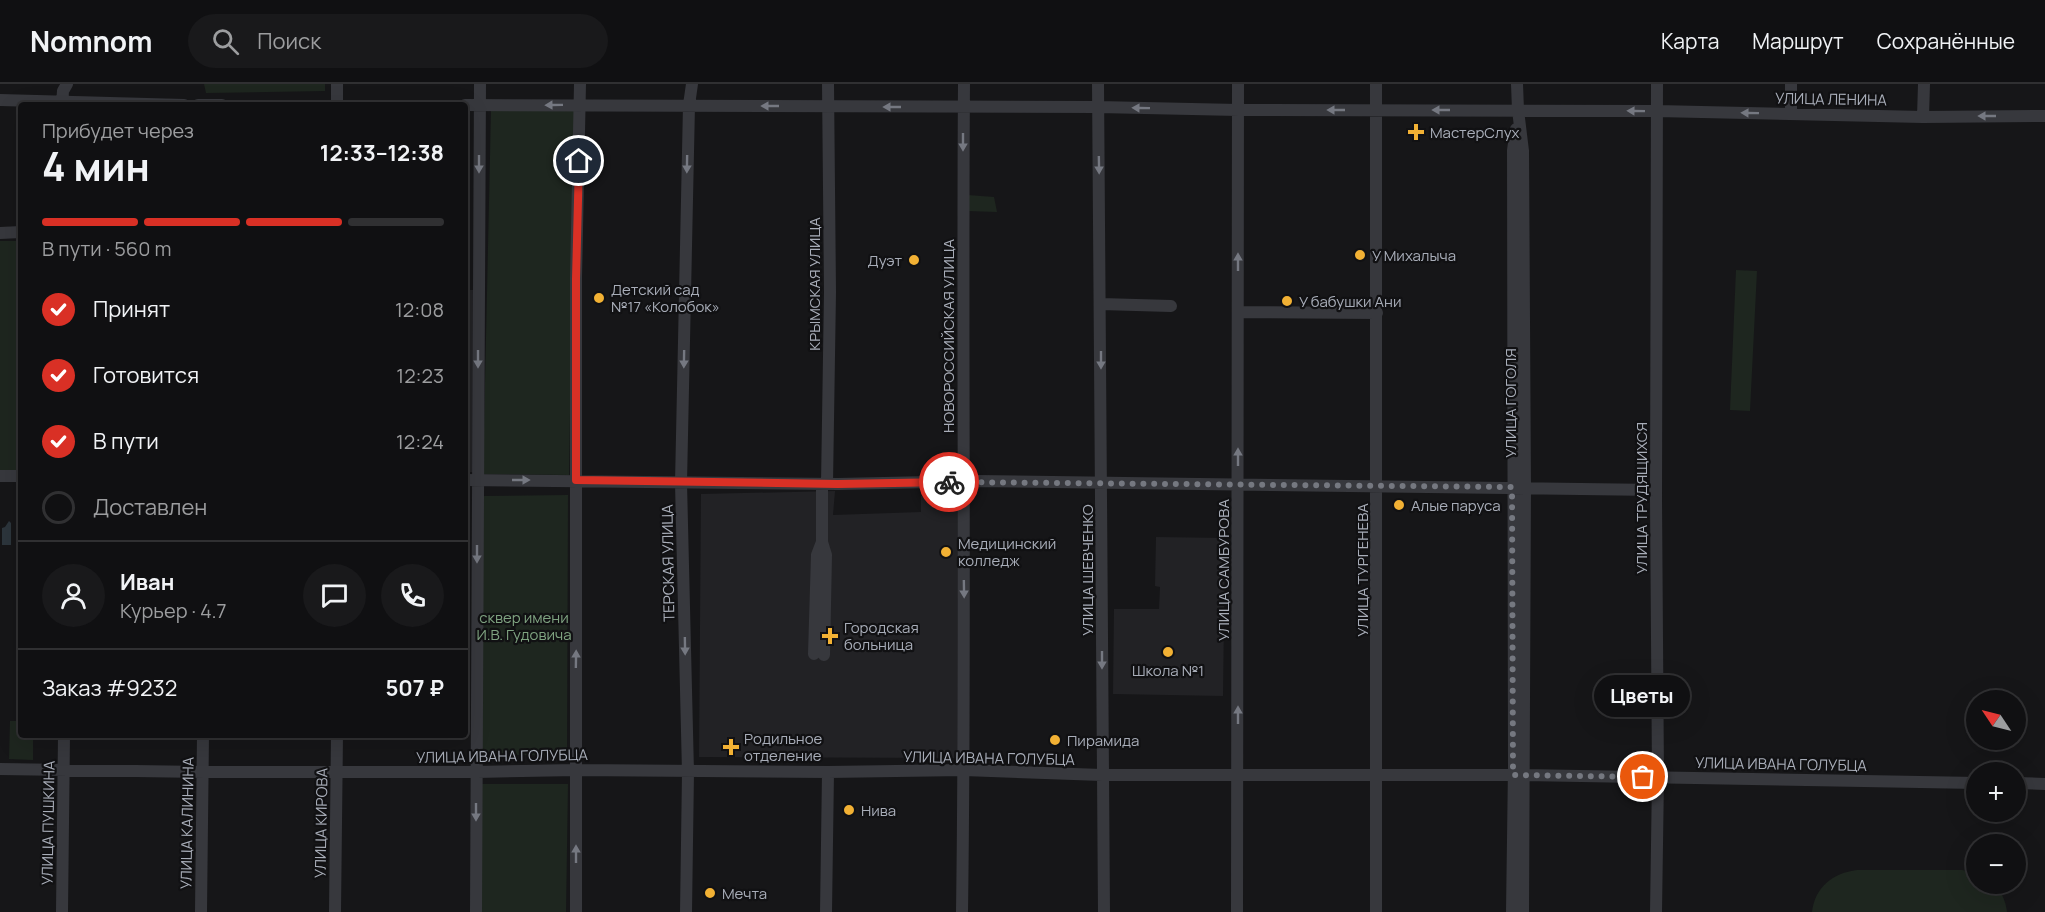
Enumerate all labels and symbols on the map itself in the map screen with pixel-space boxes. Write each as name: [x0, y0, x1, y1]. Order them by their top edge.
street label: УЛИЦА ЛЕНИНА: [1775, 88, 1887, 110]
one-way arrow: [544, 100, 563, 110]
one-way arrow: [760, 101, 779, 111]
one-way arrow: [882, 102, 901, 112]
one-way arrow: [1131, 103, 1150, 112]
one-way arrow: [1326, 105, 1345, 115]
one-way arrow: [1431, 105, 1450, 115]
one-way arrow: [1626, 106, 1645, 116]
one-way arrow: [1740, 108, 1759, 117]
one-way arrow: [1977, 111, 1996, 121]
place label: МастерСлух: [1430, 122, 1520, 143]
marker: МастерСлух: [1407, 123, 1425, 141]
one-way arrow: [958, 133, 968, 152]
pin: [553, 135, 604, 186]
one-way arrow: [683, 154, 692, 173]
one-way arrow: [474, 155, 484, 174]
one-way arrow: [1094, 156, 1103, 175]
street label: КРЫМСКАЯ УЛИЦА: [804, 217, 825, 351]
street label: НОВОРОССИЙСКАЯ УЛИЦА: [938, 239, 959, 433]
place label: У Михалыча: [1372, 245, 1456, 266]
marker: У Михалыча: [1353, 248, 1367, 262]
place label: Дуэт: [868, 250, 902, 271]
one-way arrow: [1233, 252, 1243, 271]
marker: Дуэт: [907, 253, 921, 267]
place label: Детский сад №17 «Колобок»: [611, 279, 720, 317]
marker: Детский сад №17 «Колобок»: [592, 291, 606, 305]
place label: У бабушки Ани: [1299, 291, 1401, 312]
marker: У бабушки Ани: [1280, 294, 1294, 308]
street label: УЛИЦА ГОГОЛЯ: [1500, 348, 1521, 458]
one-way arrow: [679, 349, 688, 368]
one-way arrow: [473, 350, 483, 369]
one-way arrow: [1096, 351, 1106, 370]
street label: УЛИЦА ТРУДЯЩИХСЯ: [1631, 422, 1652, 574]
one-way arrow: [1233, 447, 1243, 466]
courier: [919, 452, 979, 512]
one-way arrow: [511, 475, 530, 485]
place label: Алые паруса: [1411, 495, 1501, 516]
marker: Алые паруса: [1392, 498, 1406, 512]
street label: УЛИЦА САМБУРОВА: [1213, 499, 1234, 641]
street label: УЛИЦА ТУРГЕНЕВА: [1352, 503, 1373, 637]
street label: ТЕРСКАЯ УЛИЦА: [656, 504, 680, 622]
street label: УЛИЦА ШЕВЧЕНКО: [1077, 504, 1098, 636]
place label: Медицинский колледж: [958, 533, 1056, 571]
one-way arrow: [472, 545, 482, 564]
marker: Медицинский колледж: [939, 545, 953, 559]
one-way arrow: [959, 580, 969, 599]
park label: сквер имени И.В. Гудовича: [476, 607, 572, 645]
place label: Городская больница: [844, 617, 919, 655]
marker: Городская больница: [821, 627, 839, 645]
one-way arrow: [680, 637, 690, 656]
marker: Школа №1: [1161, 645, 1175, 659]
one-way arrow: [572, 649, 581, 668]
one-way arrow: [1097, 651, 1107, 670]
place label: Школа №1: [1132, 660, 1204, 681]
callout: Цветы: [1595, 675, 1691, 717]
north arrow: [1966, 690, 2026, 750]
one-way arrow: [1233, 705, 1243, 724]
place label: Родильное отделение: [744, 728, 823, 766]
place label: Пирамида: [1067, 730, 1139, 751]
marker: Пирамида: [1048, 733, 1062, 747]
marker: Родильное отделение: [722, 738, 740, 756]
street label: УЛИЦА ИВАНА ГОЛУБЦА: [416, 744, 589, 768]
street label: УЛИЦА ИВАНА ГОЛУБЦА: [903, 746, 1076, 770]
pin: [1617, 751, 1668, 802]
street label: УЛИЦА ИВАНА ГОЛУБЦА: [1695, 752, 1868, 776]
street label: УЛИЦА КАЛИНИНА: [175, 756, 199, 889]
street label: УЛИЦА ПУШКИНА: [36, 760, 60, 885]
street label: УЛИЦА КИРОВА: [310, 767, 332, 878]
place label: Нива: [861, 800, 896, 821]
one-way arrow: [471, 803, 481, 822]
marker: Нива: [842, 803, 856, 817]
one-way arrow: [571, 844, 581, 863]
place label: Мечта: [722, 883, 767, 904]
marker: Мечта: [703, 886, 717, 900]

